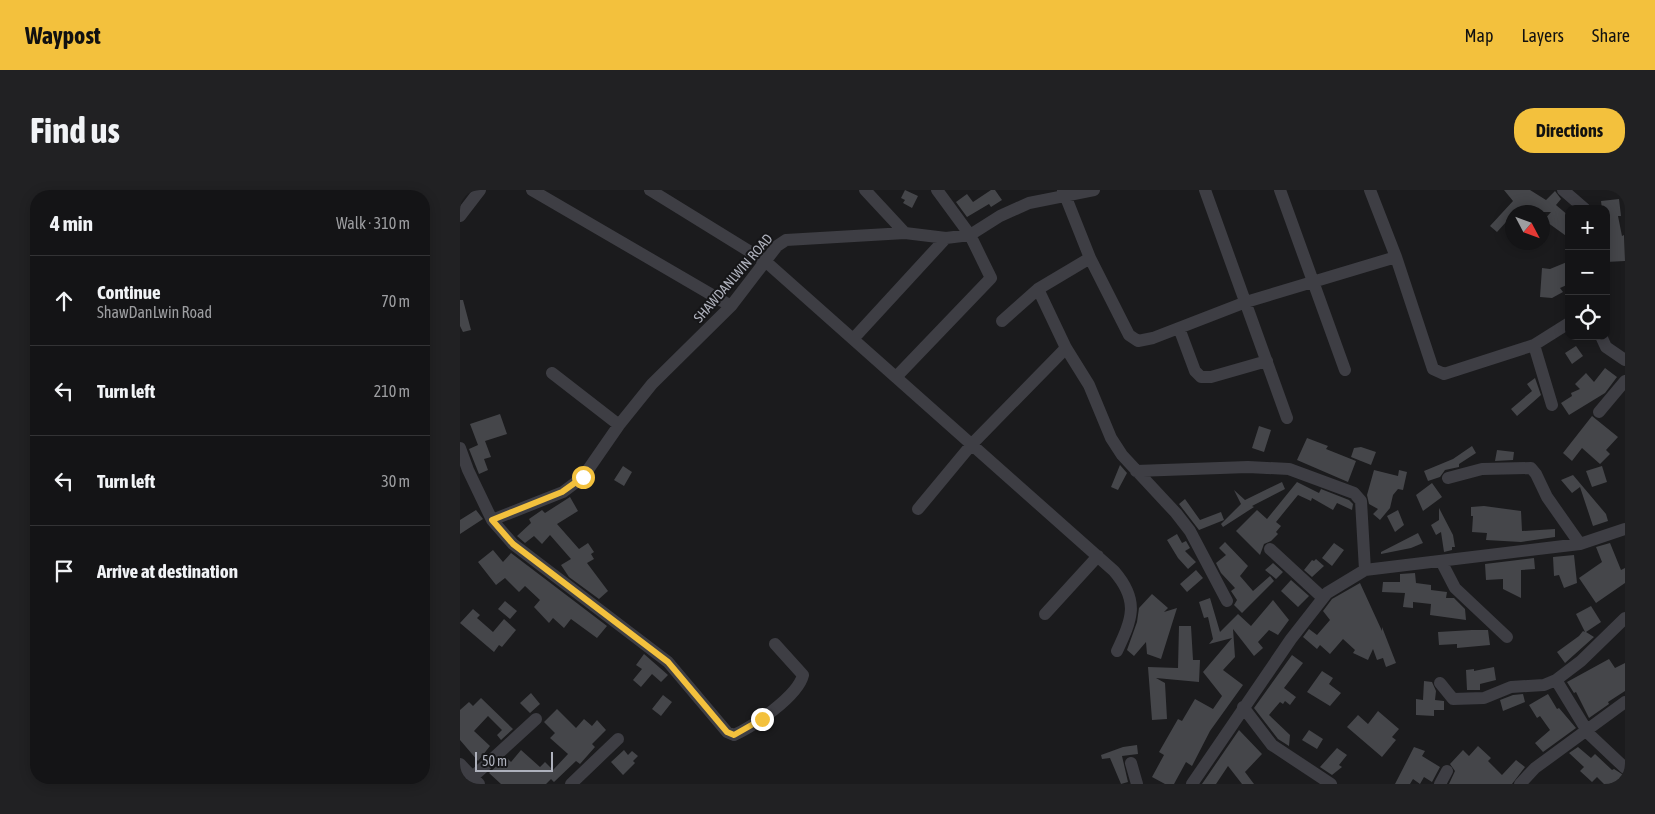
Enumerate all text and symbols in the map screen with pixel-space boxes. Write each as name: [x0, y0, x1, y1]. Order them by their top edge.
text: Waypost: [25, 22, 101, 49]
text: Map: [1464, 25, 1493, 46]
text: Layers: [1521, 25, 1564, 46]
text: Share: [1592, 25, 1630, 46]
button: Directions: [1514, 108, 1625, 153]
text: Find us: [30, 110, 120, 150]
north arrow: [1505, 205, 1550, 250]
map controls: [1565, 205, 1610, 340]
button: +: [1565, 205, 1610, 250]
text: 4 min: [50, 211, 93, 235]
text: Walk · 310 m: [336, 214, 410, 232]
street label: SHAWDANLWIN ROAD: [690, 230, 776, 326]
button: −: [1565, 250, 1610, 295]
text: Continue: [97, 281, 161, 303]
icon: ahead: [50, 287, 78, 315]
text: 70 m: [381, 292, 410, 310]
button: locate: [1565, 295, 1610, 340]
text: ShawDanLwin Road: [97, 303, 212, 321]
icon: left: [50, 377, 78, 405]
text: Turn left: [97, 380, 155, 402]
text: 210 m: [374, 382, 410, 400]
route start: [572, 466, 595, 489]
icon: left: [50, 467, 78, 495]
text: Turn left: [97, 470, 155, 492]
text: 30 m: [381, 472, 410, 490]
icon: arrive: [50, 557, 78, 585]
text: Arrive at destination: [97, 560, 238, 582]
route end: [751, 708, 774, 731]
scale bar: [475, 749, 552, 772]
text: 50 m: [482, 753, 507, 769]

